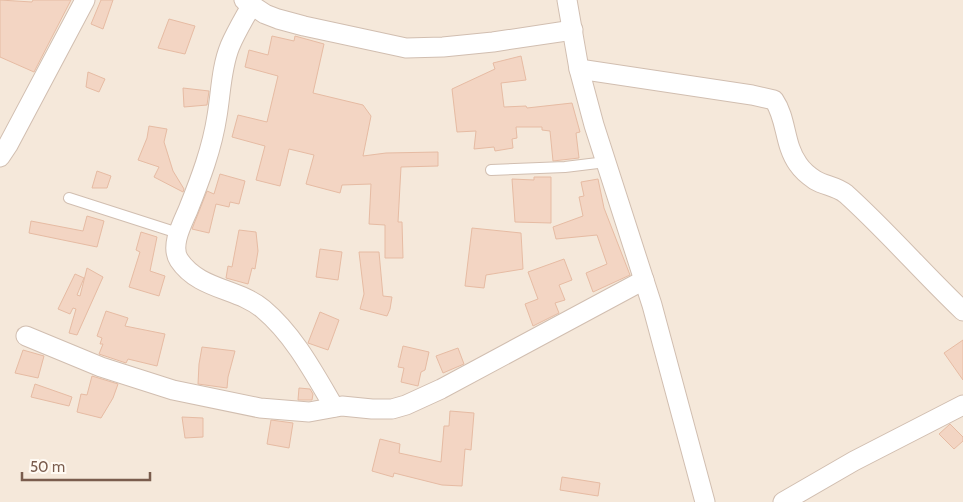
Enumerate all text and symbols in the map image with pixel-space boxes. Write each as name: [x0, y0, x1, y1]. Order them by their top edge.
scale bar: [22, 450, 150, 482]
text: 50 m: [30, 458, 65, 476]

